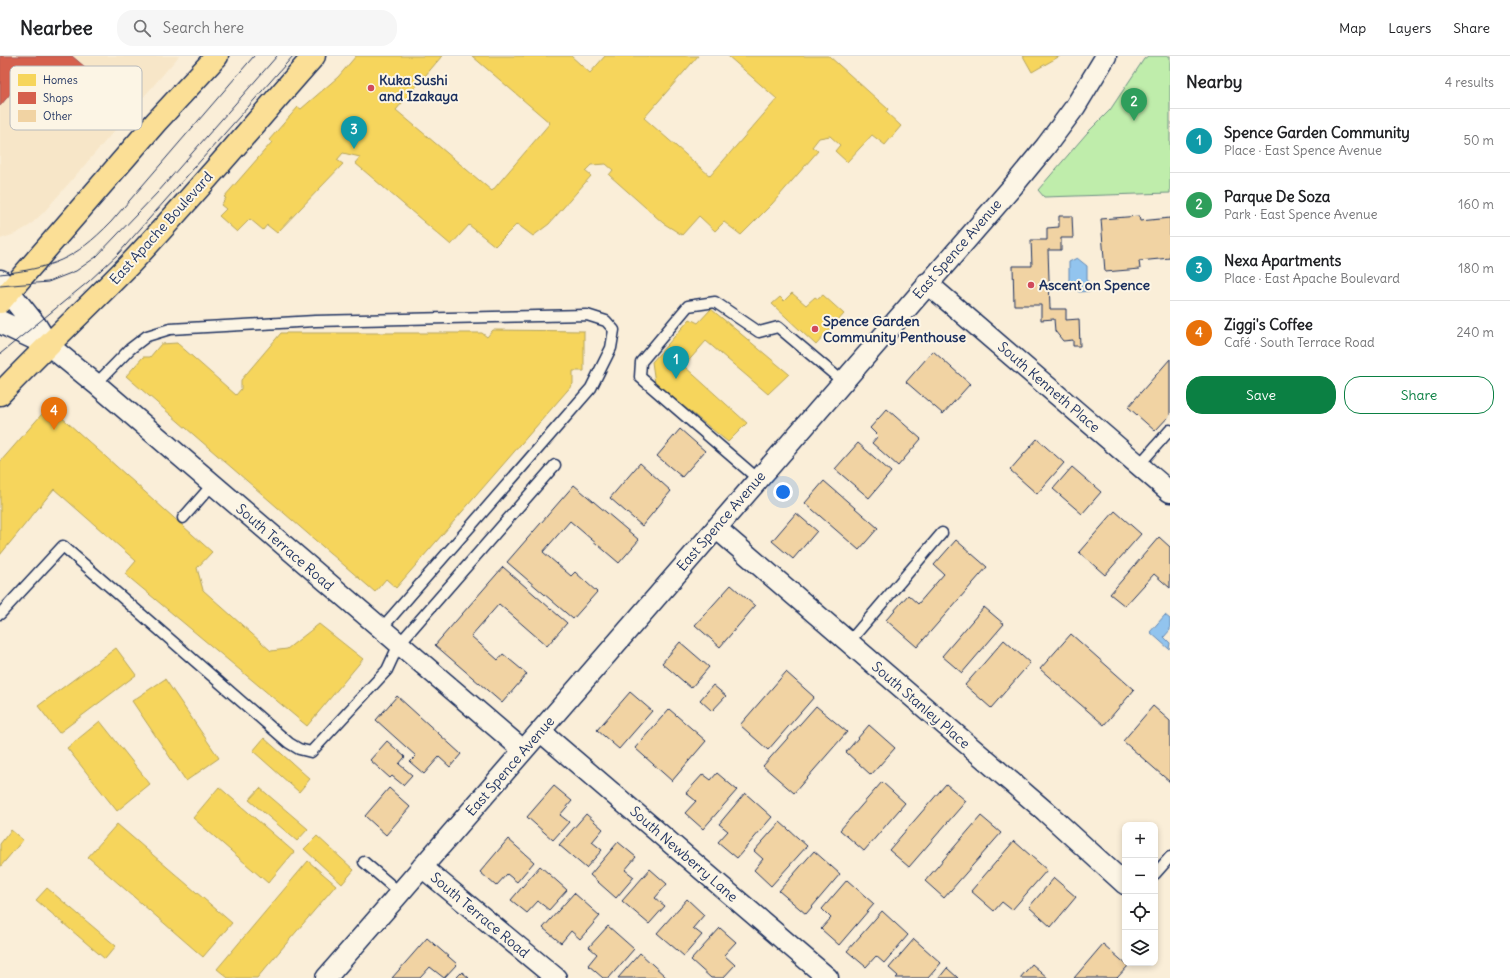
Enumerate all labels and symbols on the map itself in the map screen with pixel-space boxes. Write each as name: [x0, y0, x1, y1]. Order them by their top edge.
legend: [10, 66, 142, 130]
place label: Kuka Sushi and Izakaya: [379, 71, 458, 105]
text: Homes: [43, 73, 78, 87]
marker: Kuka Sushi and Izakaya: [366, 83, 376, 93]
pin: 2: [1121, 88, 1147, 121]
text: Shops: [43, 91, 73, 105]
text: Other: [43, 109, 72, 123]
pin: 3: [341, 116, 367, 149]
street label: East Apache Boulevard: [106, 168, 216, 288]
street label: East Spence Avenue: [909, 195, 1005, 303]
place label: Ascent on Spence: [1039, 276, 1150, 294]
marker: Ascent on Spence: [1026, 280, 1036, 290]
place label: Spence Garden Community Penthouse: [823, 312, 966, 346]
marker: Spence Garden Community Penthouse: [810, 324, 820, 334]
street label: South Kenneth Place: [994, 338, 1104, 436]
pin: 1: [663, 346, 689, 379]
pin: 4: [41, 397, 67, 430]
street label: East Spence Avenue: [673, 467, 769, 575]
your location: [773, 482, 793, 502]
street label: South Terrace Road: [232, 500, 338, 594]
street label: South Stanley Place: [868, 657, 974, 753]
street label: East Spence Avenue: [462, 712, 558, 820]
street label: South Newberry Lane: [626, 802, 742, 906]
street label: South Terrace Road: [427, 868, 533, 962]

